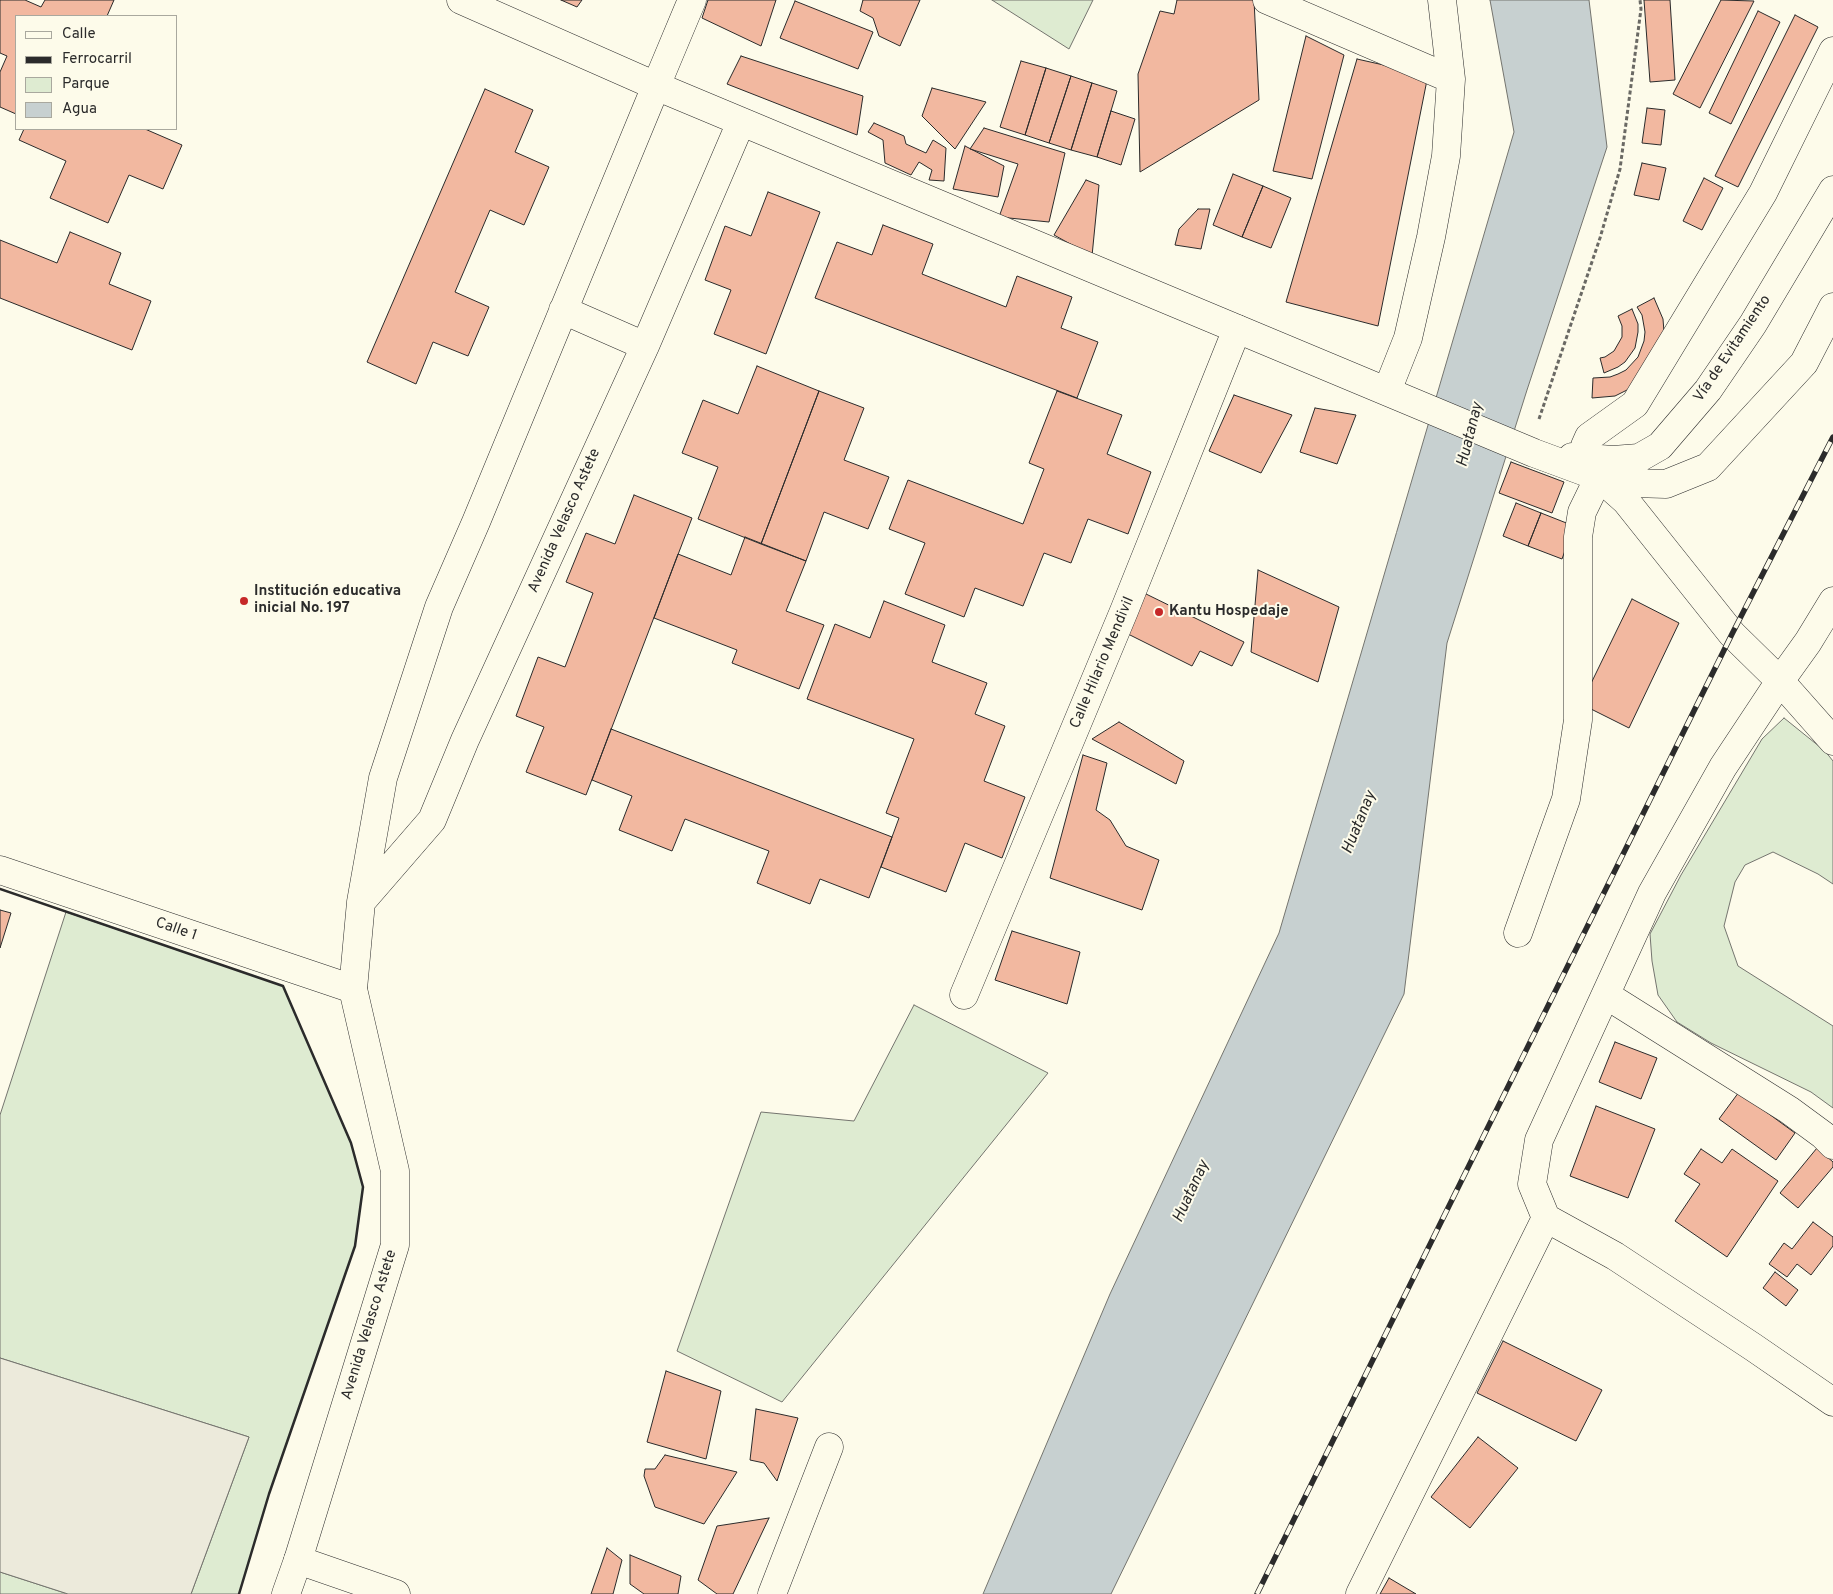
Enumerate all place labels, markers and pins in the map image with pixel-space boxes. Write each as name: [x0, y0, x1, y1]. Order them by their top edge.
place label: Institución educativa inicial No. 197: [254, 583, 401, 618]
marker: Institución educativa inicial No. 197: [238, 595, 250, 607]
place label: Kantu Hospedaje: [1169, 603, 1289, 621]
marker: Kantu Hospedaje: [1153, 606, 1165, 618]

